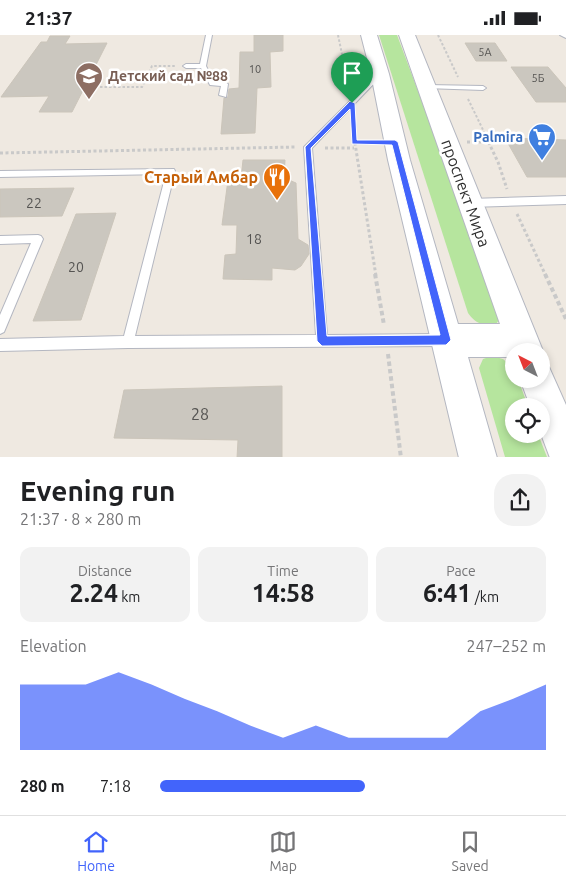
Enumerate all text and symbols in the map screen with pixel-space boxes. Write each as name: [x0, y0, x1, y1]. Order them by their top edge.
text: 21:37: [25, 7, 73, 29]
house number: 5А: [478, 46, 493, 58]
pin: [331, 52, 373, 103]
icon: arrive: [338, 59, 366, 87]
school or university icon: Детский сад №88: [74, 61, 104, 100]
house number: 10: [249, 63, 261, 75]
place label: Детский сад №88: [108, 68, 228, 84]
house number: 5Б: [532, 72, 545, 84]
supermarket icon: Palmira: [527, 122, 557, 161]
place label: Palmira: [473, 129, 523, 145]
street label: проспект Мира: [438, 137, 494, 249]
restaurant icon: Старый Амбар: [262, 162, 292, 201]
place label: Старый Амбар: [144, 168, 258, 186]
house number: 22: [26, 195, 42, 211]
house number: 18: [246, 231, 262, 247]
house number: 20: [68, 259, 84, 275]
north arrow: [505, 343, 550, 387]
map controls: [505, 343, 550, 443]
button: locate: [505, 398, 550, 443]
house number: 28: [191, 405, 209, 423]
button: share: [494, 474, 546, 526]
text: Evening run: [20, 475, 175, 506]
text: 21:37 · 8 × 280 m: [20, 510, 141, 528]
text: Distance: [78, 563, 132, 579]
text: Time: [267, 563, 299, 579]
text: Pace: [446, 563, 476, 579]
text: 2.24: [70, 579, 118, 607]
text: 14:58: [252, 579, 314, 607]
text: 6:41: [423, 579, 471, 607]
text: km: [118, 589, 140, 605]
text: /km: [471, 589, 499, 605]
text: Elevation: [20, 637, 87, 655]
text: 247–252 m: [466, 637, 546, 655]
text: 280 m: [20, 777, 65, 795]
text: 7:18: [100, 777, 131, 795]
tab: Home: [77, 828, 115, 874]
tab: Map: [269, 828, 297, 874]
tab: Saved: [452, 828, 489, 874]

